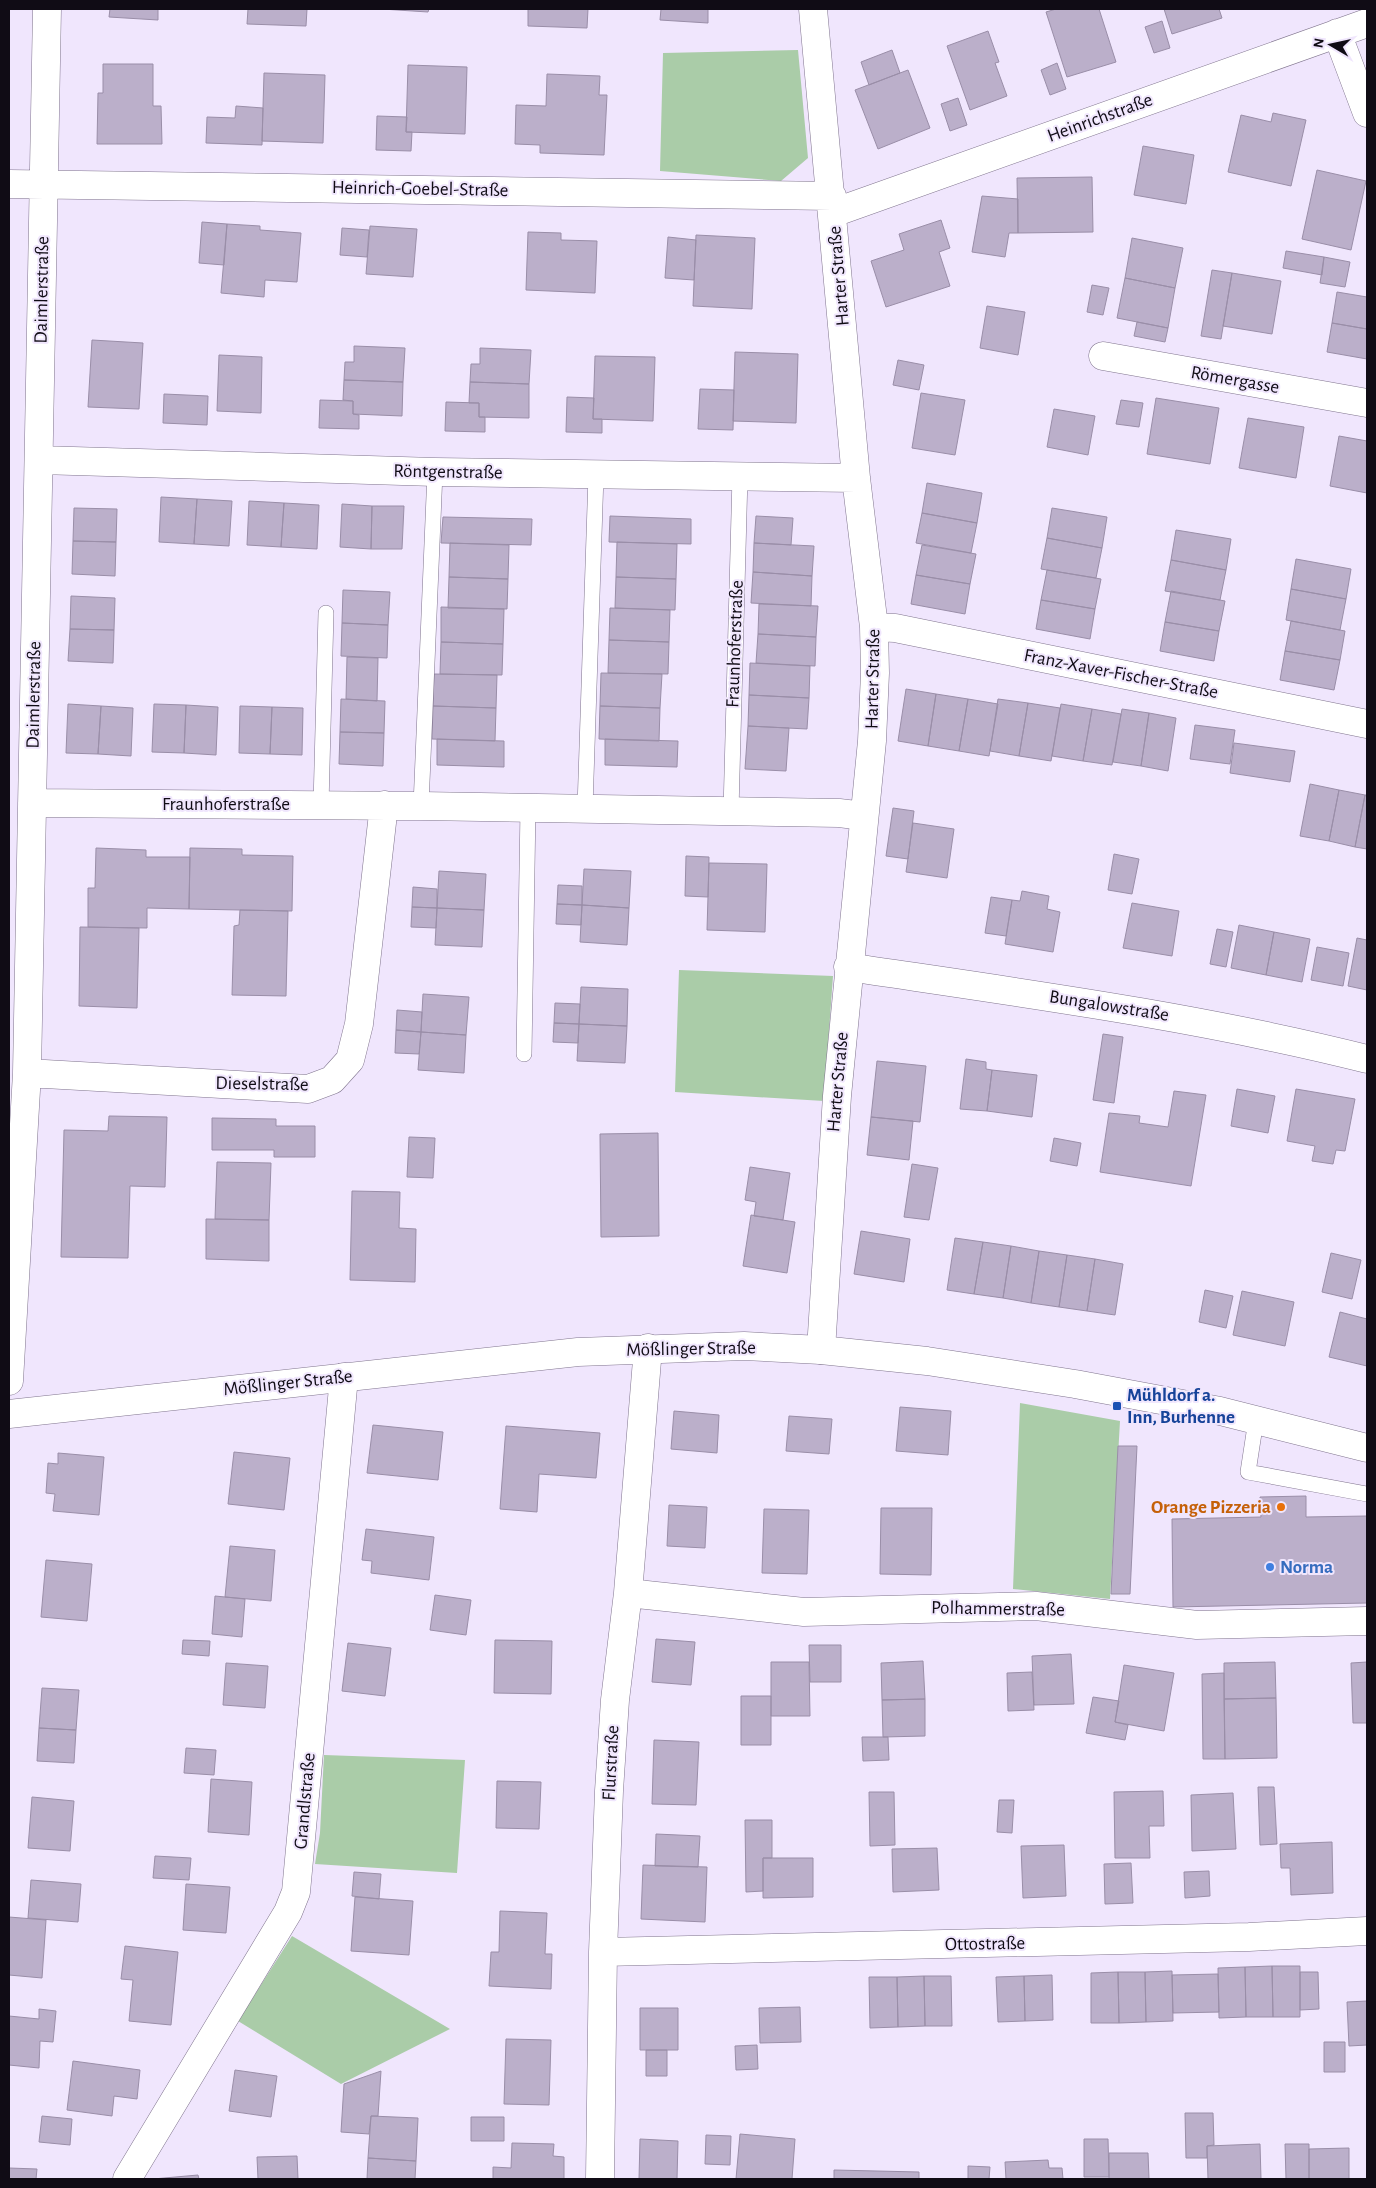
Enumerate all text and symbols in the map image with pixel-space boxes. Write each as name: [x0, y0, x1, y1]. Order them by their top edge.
north arrow: [1306, 20, 1356, 70]
text: N: [1311, 37, 1327, 49]
street label: Heinrichstraße: [1045, 90, 1155, 146]
street label: Heinrich-Goebel-Straße: [332, 178, 508, 200]
street label: Harter Straße: [825, 225, 853, 327]
street label: Daimlerstraße: [32, 236, 52, 344]
street label: Römergasse: [1189, 363, 1281, 397]
street label: Röntgenstraße: [393, 462, 503, 482]
street label: Fraunhoferstraße: [723, 580, 747, 708]
street label: Harter Straße: [863, 629, 883, 729]
street label: Daimlerstraße: [24, 641, 44, 749]
street label: Franz-Xaver-Fischer-Straße: [1022, 646, 1220, 702]
street label: Fraunhoferstraße: [162, 795, 290, 814]
street label: Bungalowstraße: [1048, 987, 1170, 1025]
street label: Harter Straße: [824, 1031, 852, 1133]
street label: Dieselstraße: [215, 1074, 309, 1094]
street label: Mößlinger Straße: [626, 1338, 756, 1360]
street label: Mößlinger Straße: [223, 1367, 353, 1399]
place label: Mühldorf a. Inn, Burhenne: [1127, 1386, 1235, 1427]
marker: Mühldorf a. Inn, Burhenne: [1111, 1400, 1123, 1412]
place label: Orange Pizzeria: [1151, 1498, 1271, 1517]
marker: Orange Pizzeria: [1275, 1501, 1287, 1513]
place label: Norma: [1280, 1558, 1333, 1577]
marker: Norma: [1264, 1561, 1276, 1573]
street label: Polhammerstraße: [931, 1598, 1065, 1620]
street label: Flurstraße: [600, 1725, 622, 1801]
street label: Grandlstraße: [291, 1752, 319, 1850]
street label: Ottostraße: [945, 1934, 1025, 1954]

